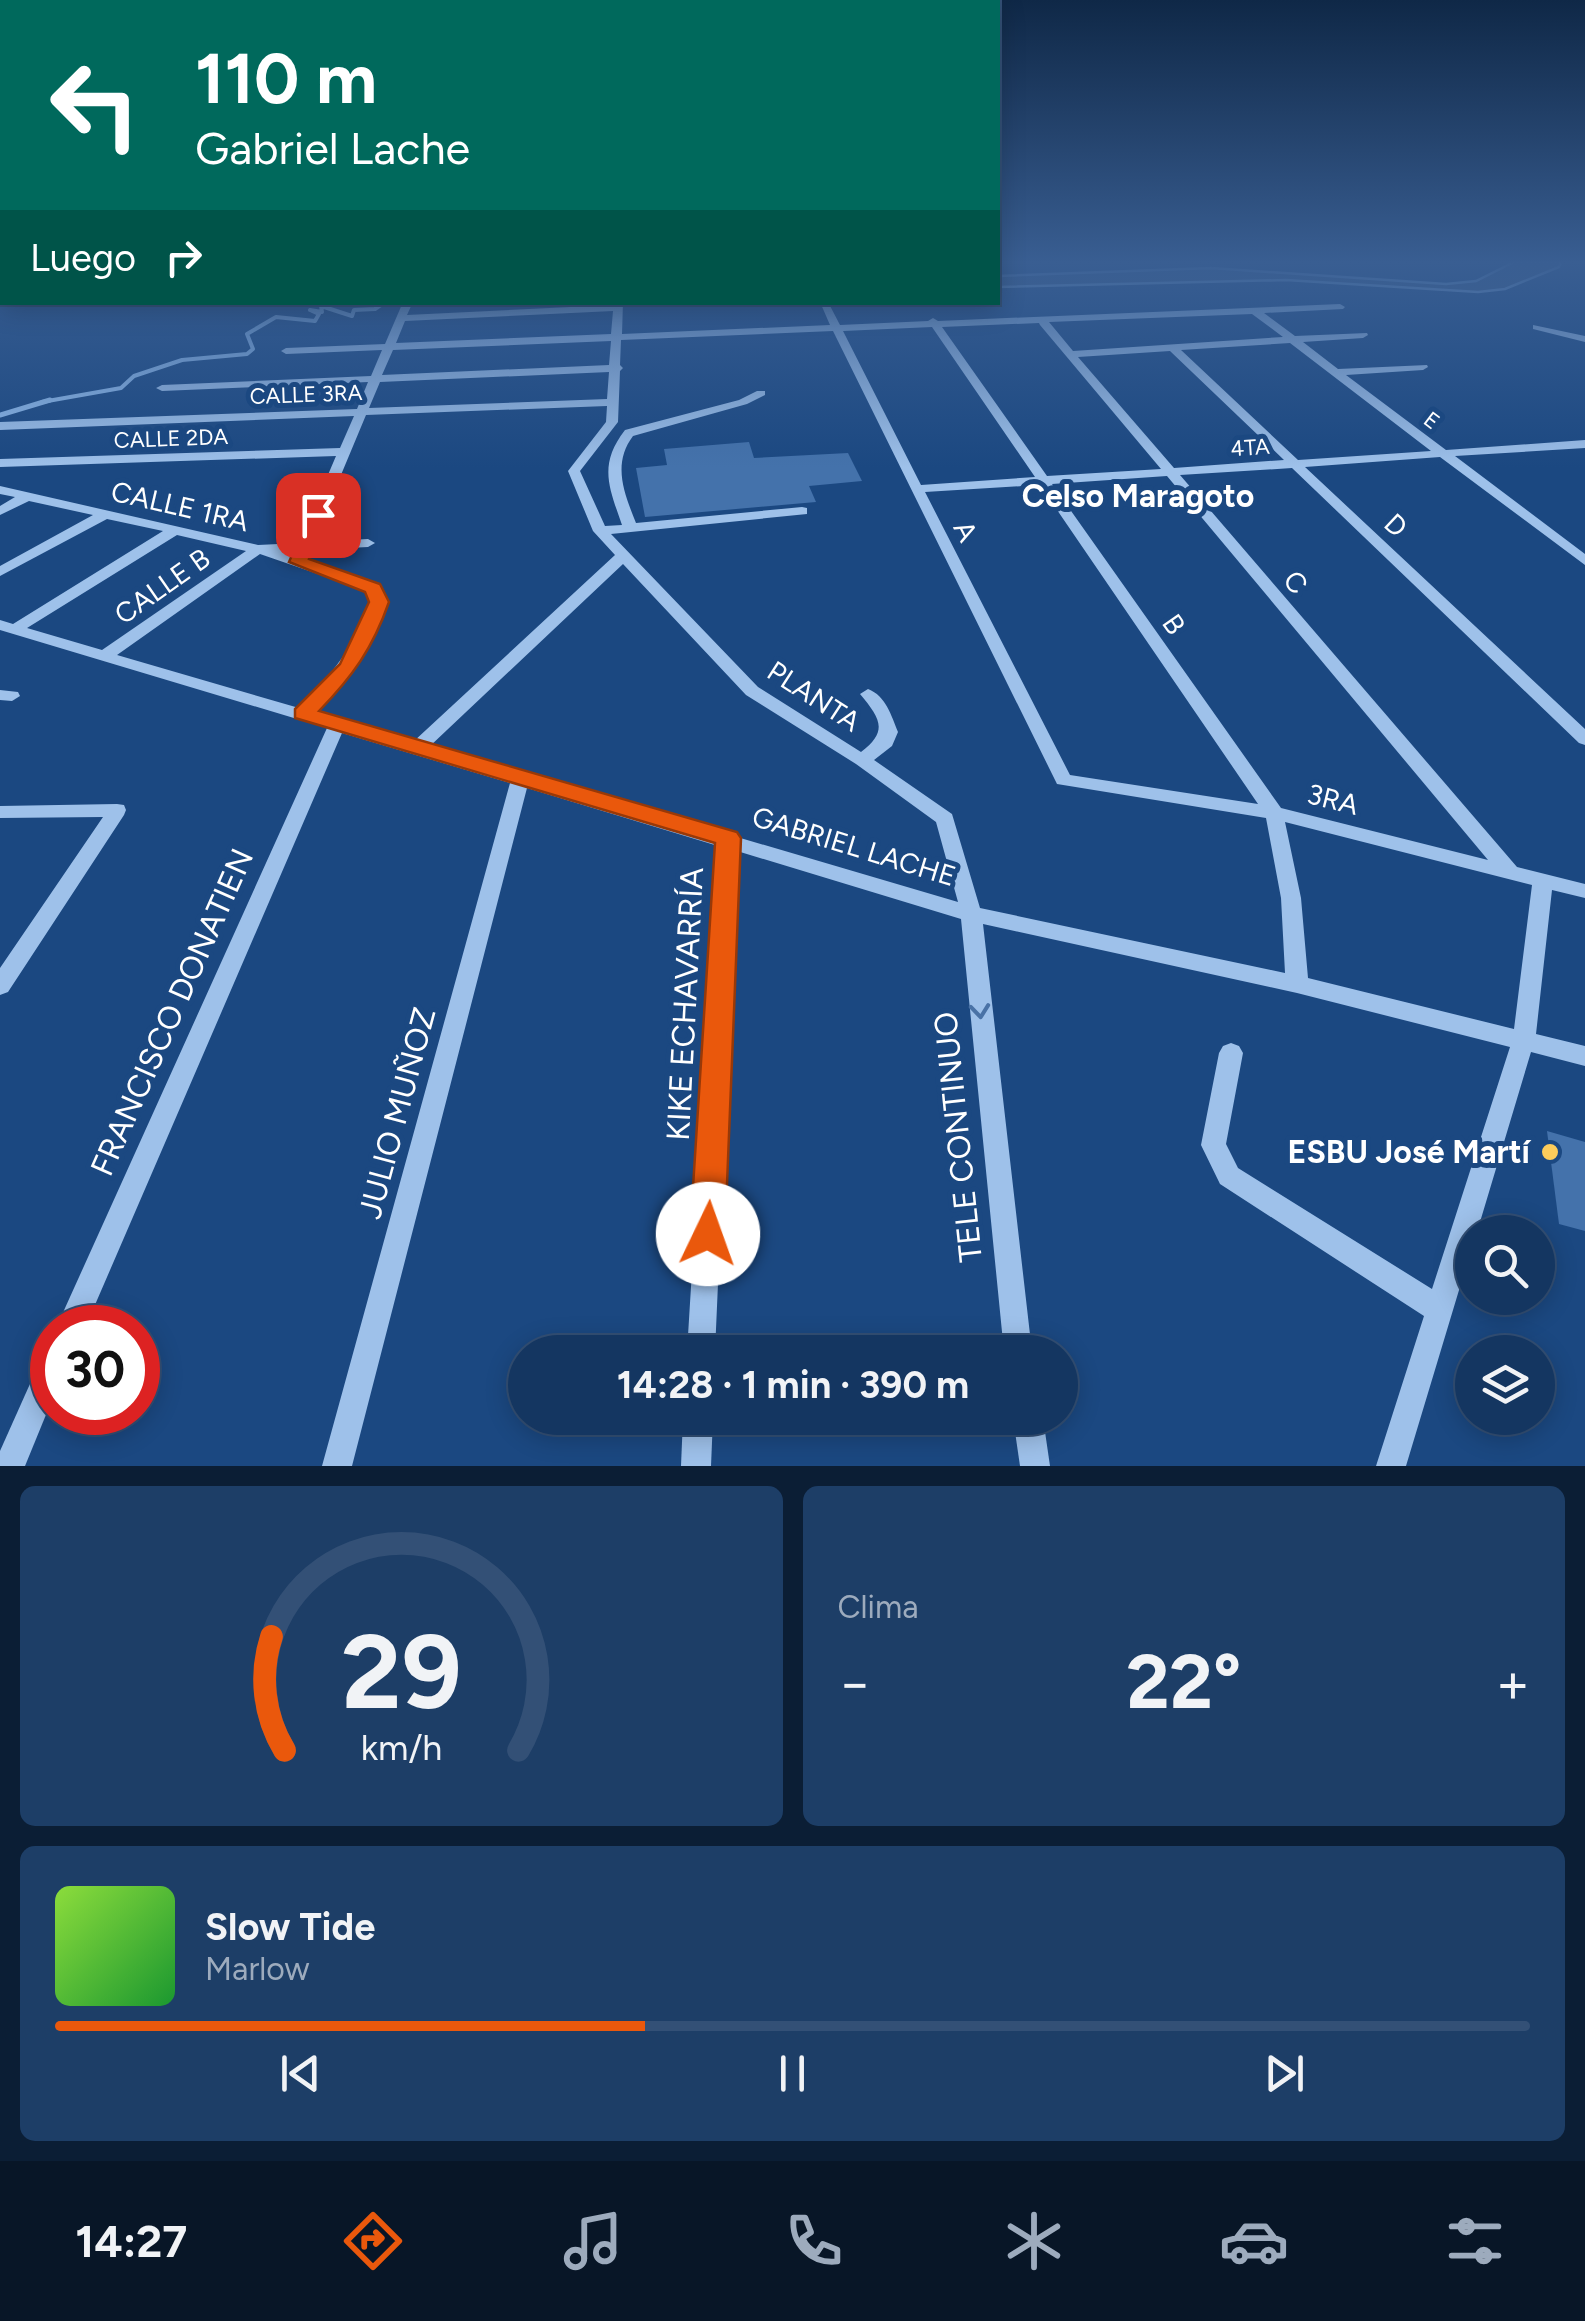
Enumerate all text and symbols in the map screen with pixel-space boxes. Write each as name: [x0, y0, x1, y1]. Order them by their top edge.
text: 110 m: [195, 36, 377, 121]
icon: left: [30, 40, 160, 170]
text: Gabriel Lache: [195, 121, 470, 175]
icon: right: [156, 230, 211, 285]
text: Luego: [30, 235, 136, 281]
street label: CALLE 3RA: [249, 379, 363, 410]
street label: E: [1418, 406, 1445, 435]
street label: CALLE 2DA: [113, 423, 229, 454]
street label: 4TA: [1230, 433, 1271, 462]
pin: [276, 473, 361, 558]
street label: CALLE 1RA: [108, 474, 252, 538]
district label: Celso Maragoto: [1022, 477, 1254, 515]
icon: arrive: [291, 488, 346, 543]
street label: D: [1377, 506, 1415, 544]
street label: A: [947, 515, 985, 547]
street label: CALLE B: [108, 541, 216, 631]
street label: C: [1276, 563, 1316, 601]
street label: B: [1155, 607, 1193, 641]
street label: PLANTA: [761, 653, 867, 739]
street label: 3RA: [1304, 776, 1362, 822]
street label: GABRIEL LACHE: [748, 799, 960, 893]
street label: FRANCISCO DONATIEN: [83, 843, 261, 1181]
street label: KIKE ECHAVARRÍA: [659, 866, 711, 1142]
street label: JULIO MUÑOZ: [351, 1003, 443, 1223]
one-way arrow: [969, 1003, 991, 1019]
street label: TELE CONTINUO: [926, 1010, 990, 1264]
place label: ESBU José Martí: [1288, 1133, 1532, 1171]
marker: ESBU José Martí: [1539, 1141, 1561, 1163]
position arrow: [656, 1182, 760, 1286]
map controls: [1455, 1215, 1555, 1435]
button: search: [1455, 1215, 1555, 1315]
speed limit sign: 30: [30, 1305, 160, 1435]
button: layers: [1455, 1335, 1555, 1435]
text: 14:28 · 1 min · 390 m: [617, 1362, 969, 1408]
text: Clima: [838, 1588, 919, 1626]
text: 29: [341, 1609, 462, 1734]
text: 22°: [1126, 1637, 1241, 1727]
text: −: [838, 1650, 872, 1716]
text: +: [1496, 1650, 1530, 1716]
text: km/h: [360, 1726, 442, 1769]
text: Slow Tide: [205, 1904, 375, 1950]
text: Marlow: [205, 1950, 309, 1988]
icon: previous: [273, 2046, 328, 2101]
icon: pause: [765, 2046, 820, 2101]
icon: next: [1257, 2046, 1312, 2101]
icon: directions: [338, 2206, 408, 2276]
icon: music: [558, 2206, 628, 2276]
icon: phone: [779, 2206, 849, 2276]
icon: climate: [999, 2206, 1069, 2276]
icon: car: [1219, 2206, 1289, 2276]
icon: filters: [1440, 2206, 1510, 2276]
text: 14:27: [75, 2214, 187, 2268]

